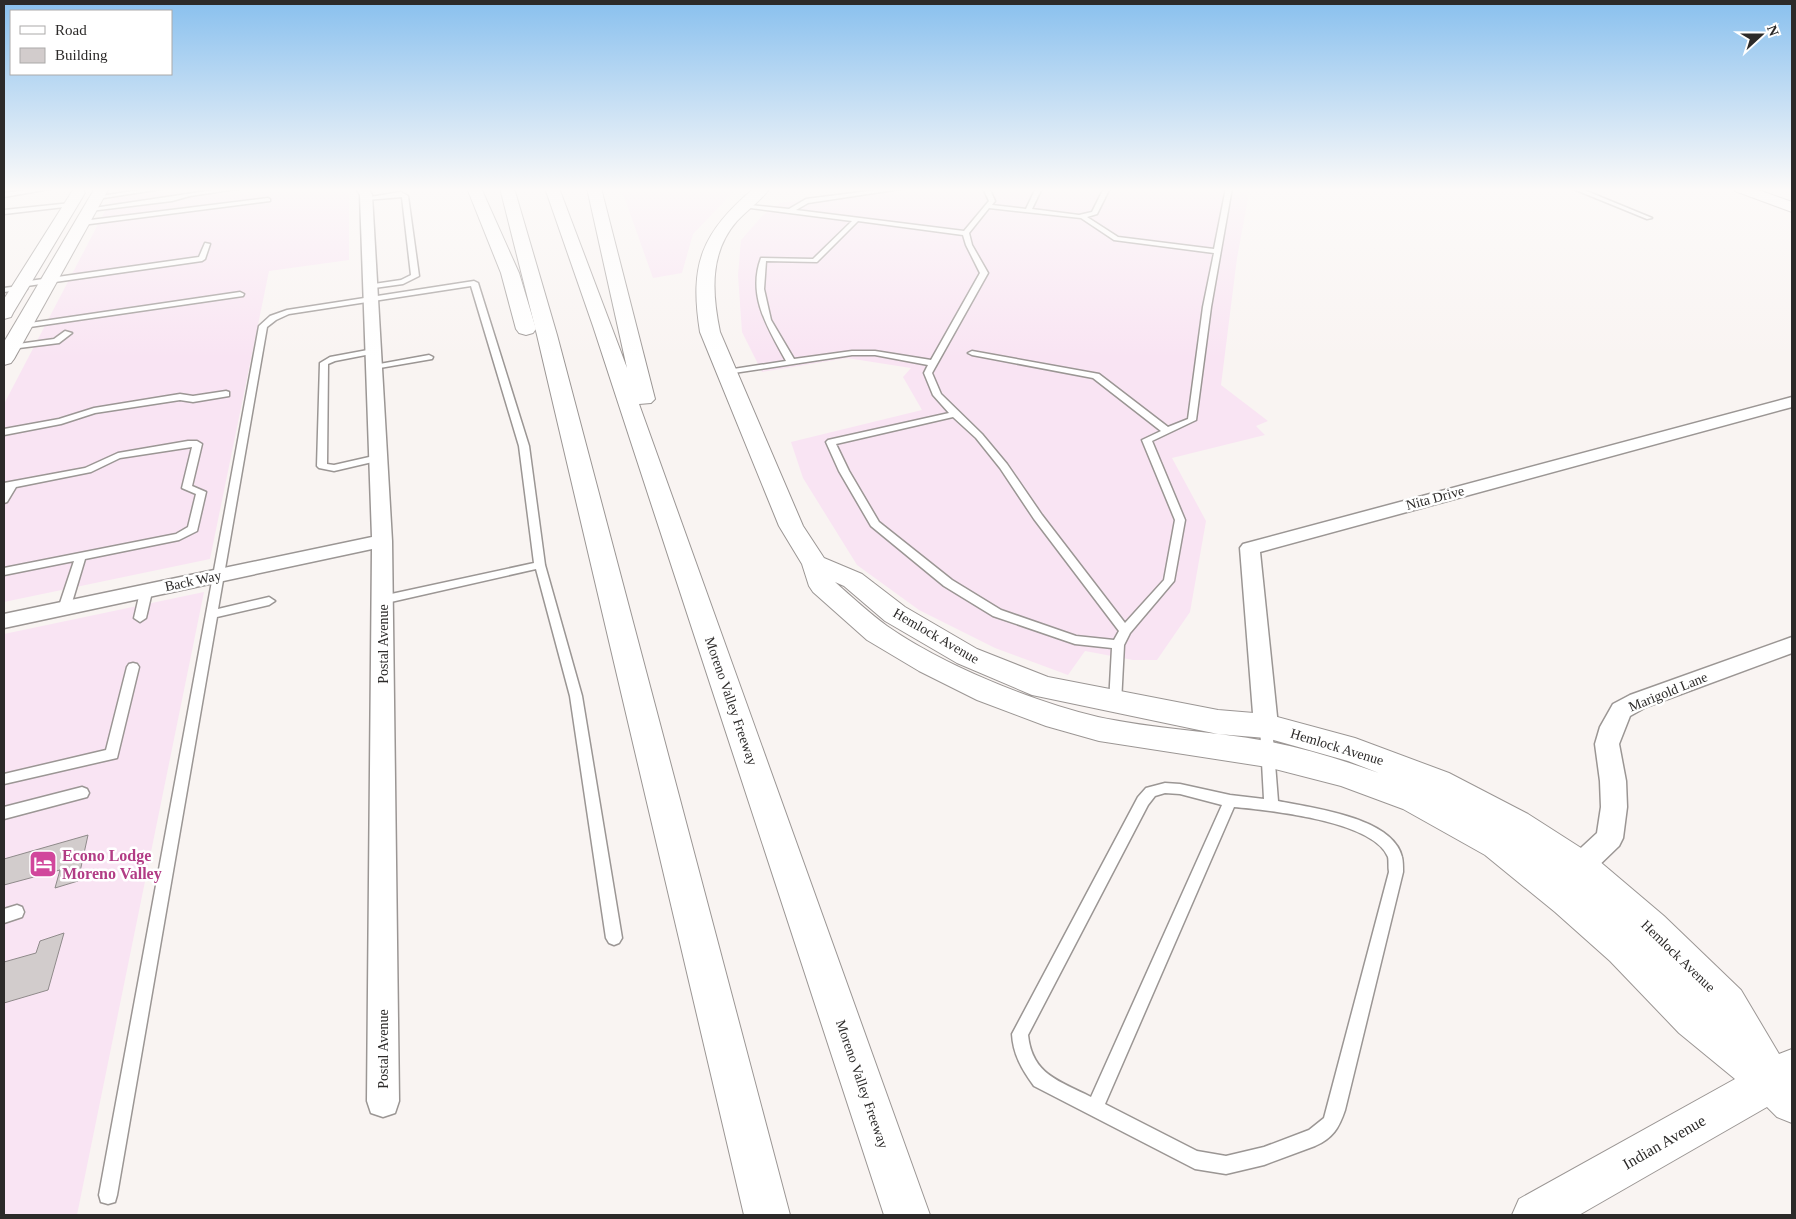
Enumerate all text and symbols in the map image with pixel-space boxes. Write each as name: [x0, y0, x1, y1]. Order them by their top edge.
legend: [10, 10, 172, 75]
north arrow: [1736, 10, 1786, 60]
text: Road: [55, 22, 87, 38]
text: N: [1764, 23, 1781, 38]
text: Building: [55, 47, 108, 63]
street label: Nita Drive: [1404, 483, 1466, 513]
street label: Back Way: [163, 568, 223, 594]
street label: Postal Avenue: [376, 604, 391, 684]
street label: Hemlock Avenue: [890, 605, 982, 667]
street label: Moreno Valley Freeway: [702, 635, 760, 767]
street label: Marigold Lane: [1626, 669, 1710, 715]
street label: Hemlock Avenue: [1289, 726, 1385, 768]
place label: Econo Lodge Moreno Valley: [62, 847, 162, 883]
hotel icon: Econo Lodge Moreno Valley: [28, 849, 58, 879]
street label: Hemlock Avenue: [1638, 917, 1718, 995]
street label: Postal Avenue: [376, 1009, 391, 1089]
street label: Moreno Valley Freeway: [833, 1018, 891, 1150]
street label: Indian Avenue: [1620, 1111, 1708, 1173]

